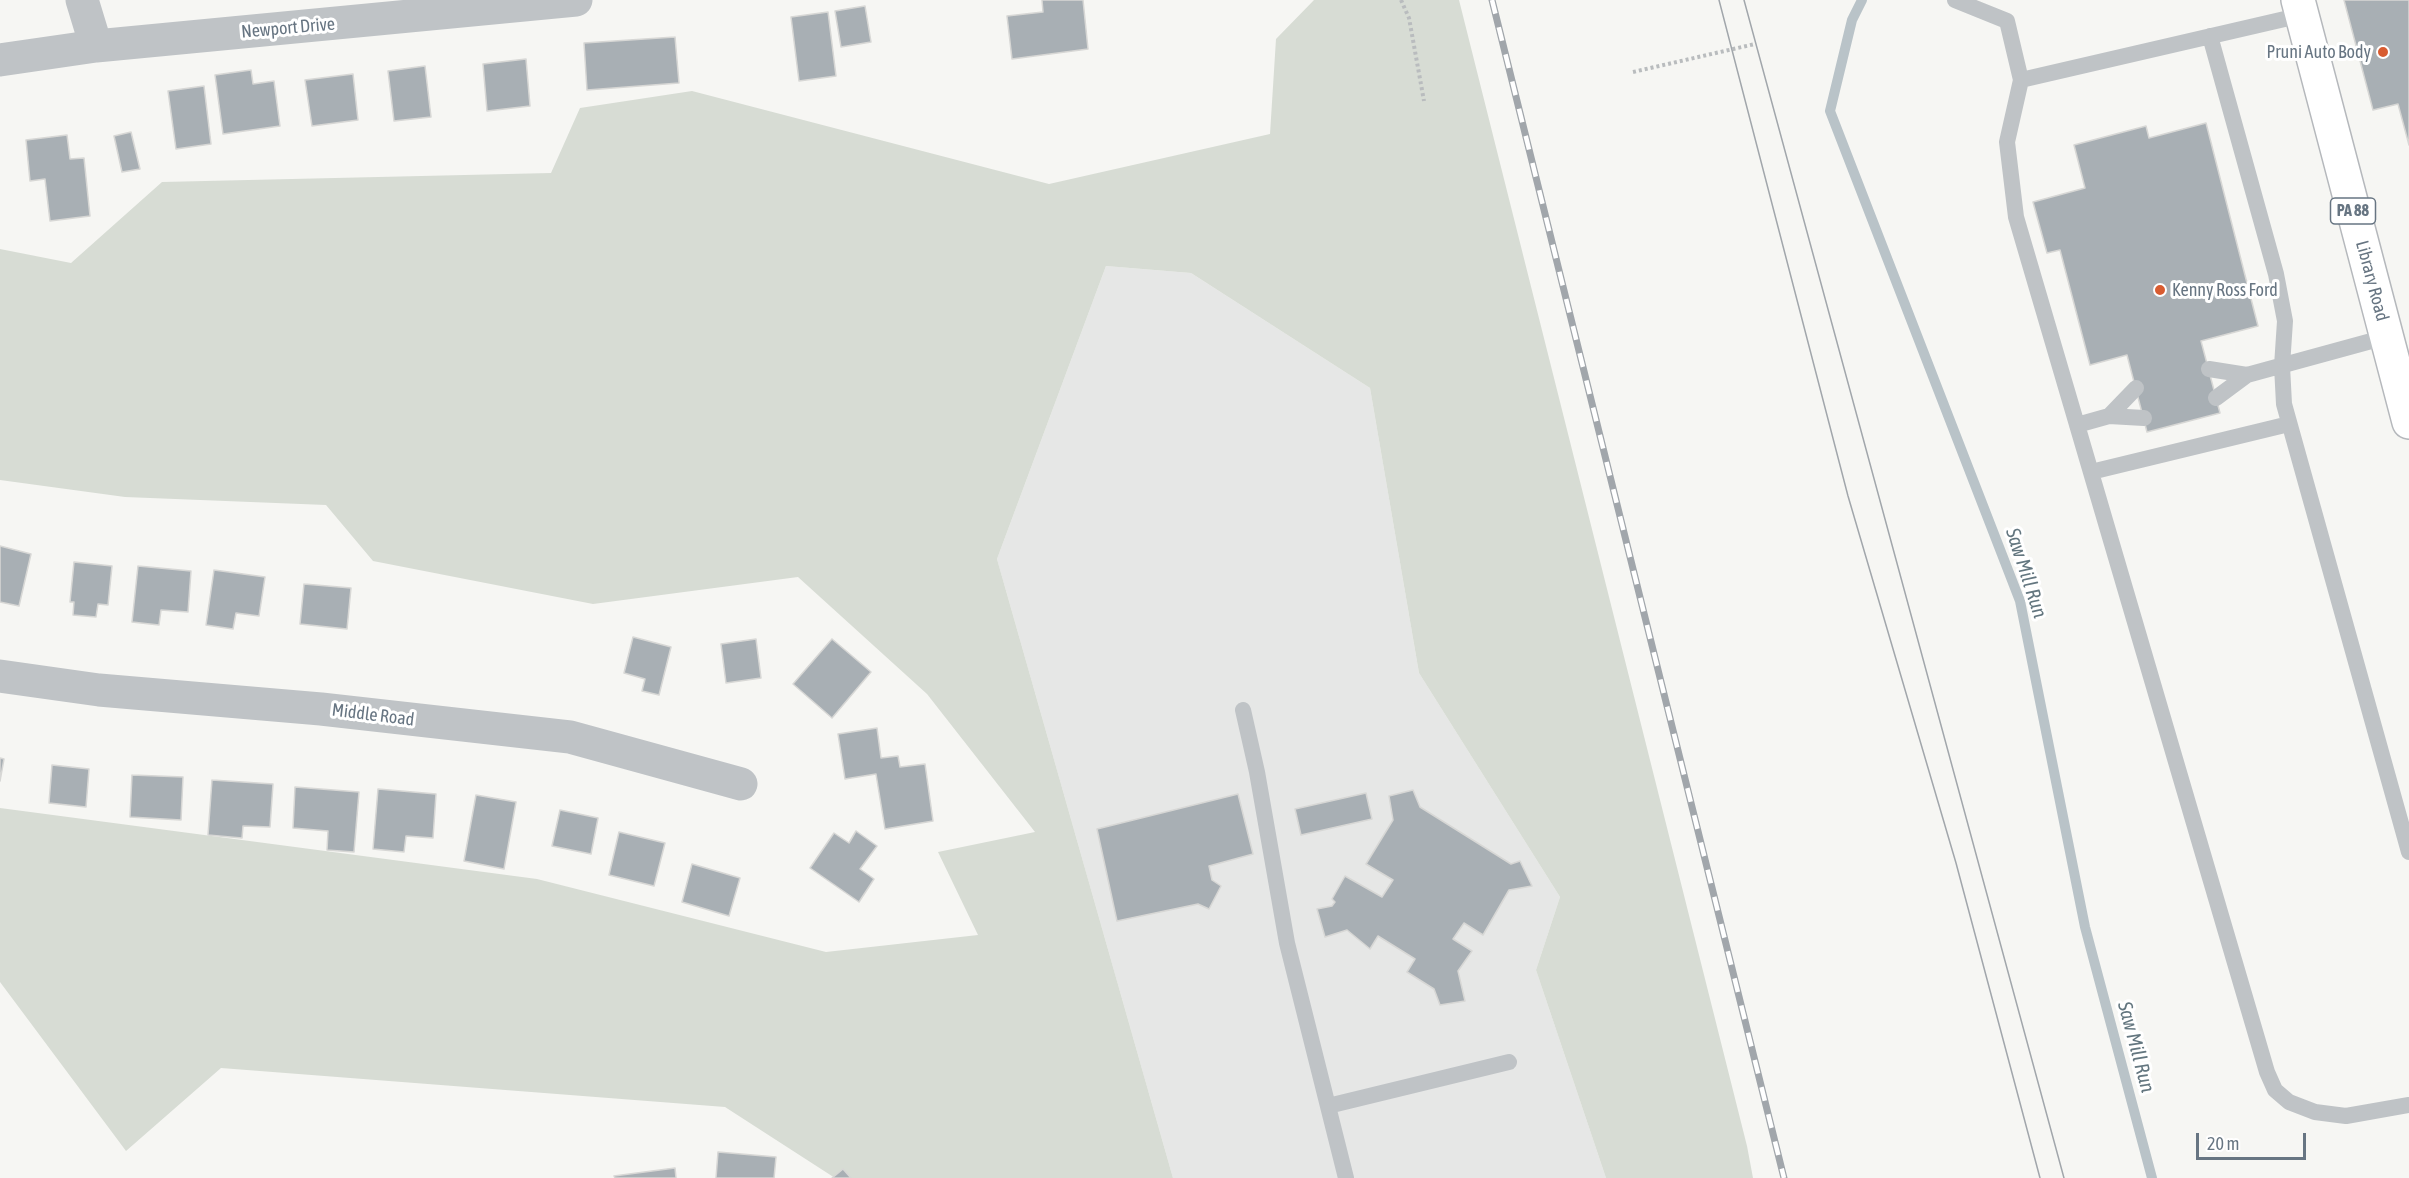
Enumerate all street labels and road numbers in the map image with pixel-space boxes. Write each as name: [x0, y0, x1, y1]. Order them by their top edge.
street label: Newport Drive: [240, 13, 336, 43]
road number: PA 88: [2330, 198, 2376, 224]
street label: Library Road: [2351, 238, 2393, 324]
street label: Middle Road: [331, 699, 415, 731]

